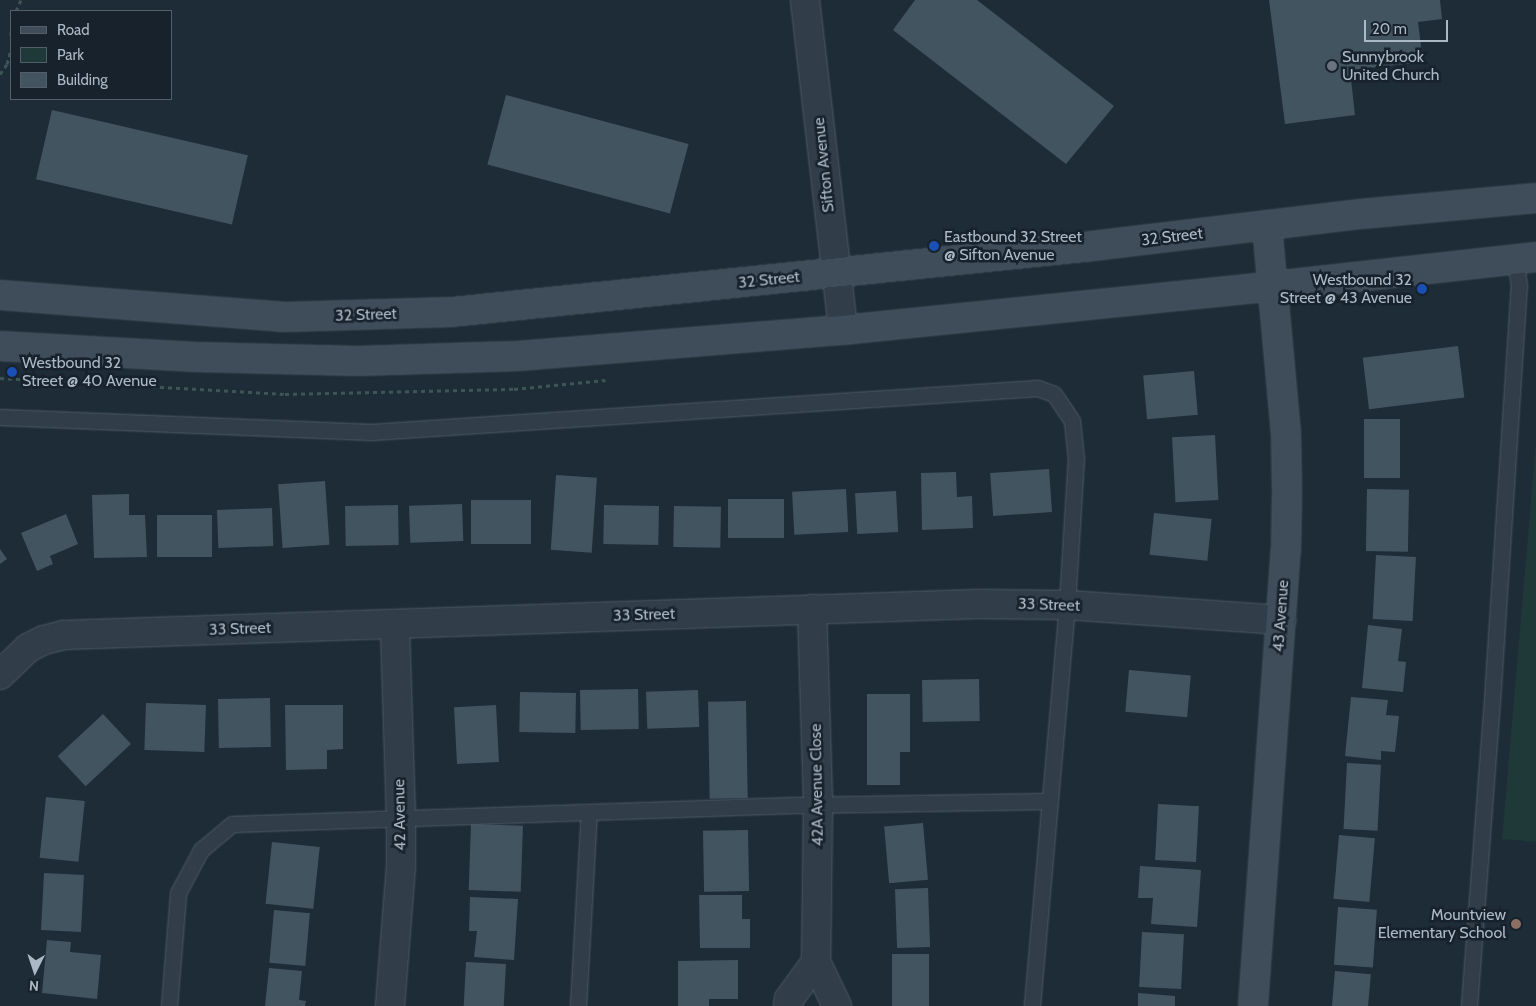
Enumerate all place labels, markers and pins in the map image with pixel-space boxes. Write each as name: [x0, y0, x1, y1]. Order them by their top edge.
place label: Sunnybrook United Church: [1342, 47, 1439, 85]
marker: Sunnybrook United Church: [1326, 60, 1338, 72]
place label: Eastbound 32 Street @ Sifton Avenue: [944, 227, 1082, 265]
marker: Eastbound 32 Street @ Sifton Avenue: [928, 240, 940, 252]
place label: Westbound 32 Street @ 43 Avenue: [1280, 270, 1412, 308]
marker: Westbound 32 Street @ 43 Avenue: [1416, 283, 1428, 295]
place label: Westbound 32 Street @ 40 Avenue: [22, 353, 157, 391]
marker: Westbound 32 Street @ 40 Avenue: [6, 366, 18, 378]
place label: Mountview Elementary School: [1378, 905, 1506, 943]
marker: Mountview Elementary School: [1510, 918, 1522, 930]

